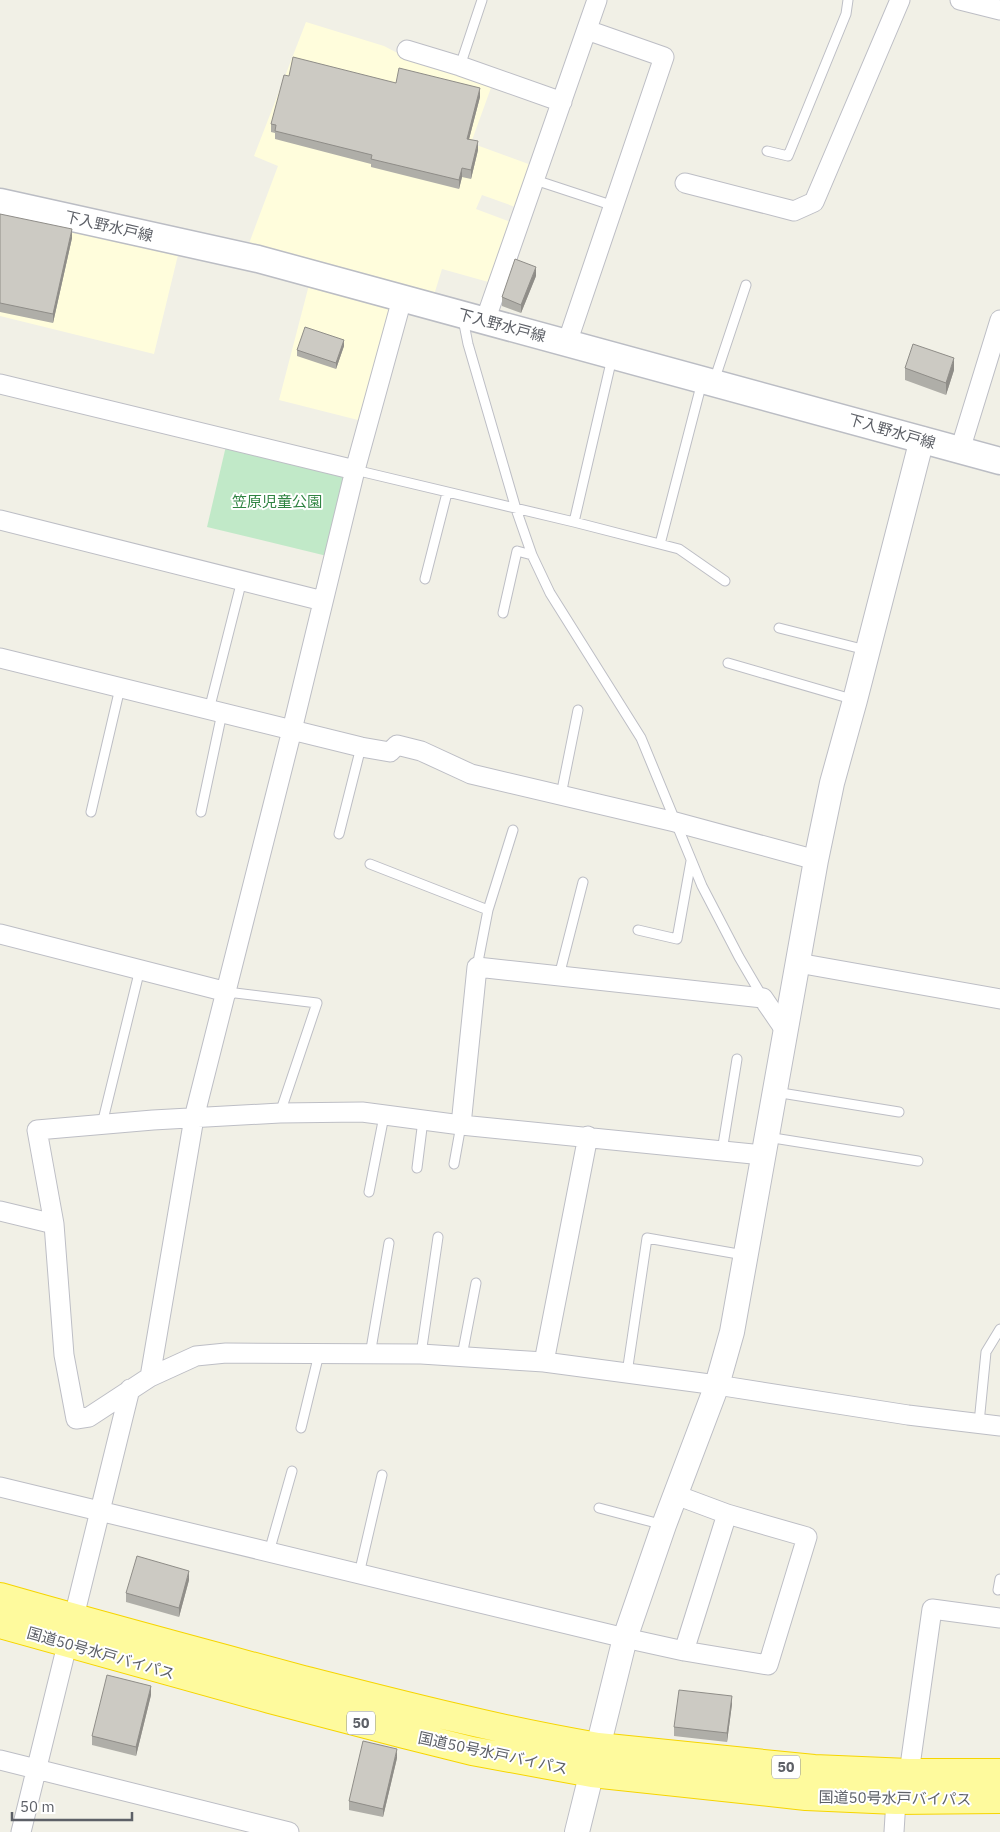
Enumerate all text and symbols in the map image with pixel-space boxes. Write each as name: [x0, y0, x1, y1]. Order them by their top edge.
street label: 下入野水戸線: [63, 207, 155, 245]
street label: 下入野水戸線: [456, 304, 548, 346]
street label: 下入野水戸線: [846, 409, 938, 453]
park label: 笠原児童公園: [232, 492, 322, 511]
street label: 国道50号水戸バイパス: [25, 1623, 177, 1683]
road number: 50: [347, 1712, 375, 1735]
street label: 国道50号水戸バイパス: [416, 1728, 570, 1778]
road number: 50: [772, 1755, 800, 1778]
street label: 国道50号水戸バイパス: [818, 1787, 972, 1809]
scale bar: [12, 1790, 132, 1822]
text: 50 m: [20, 1797, 55, 1816]

